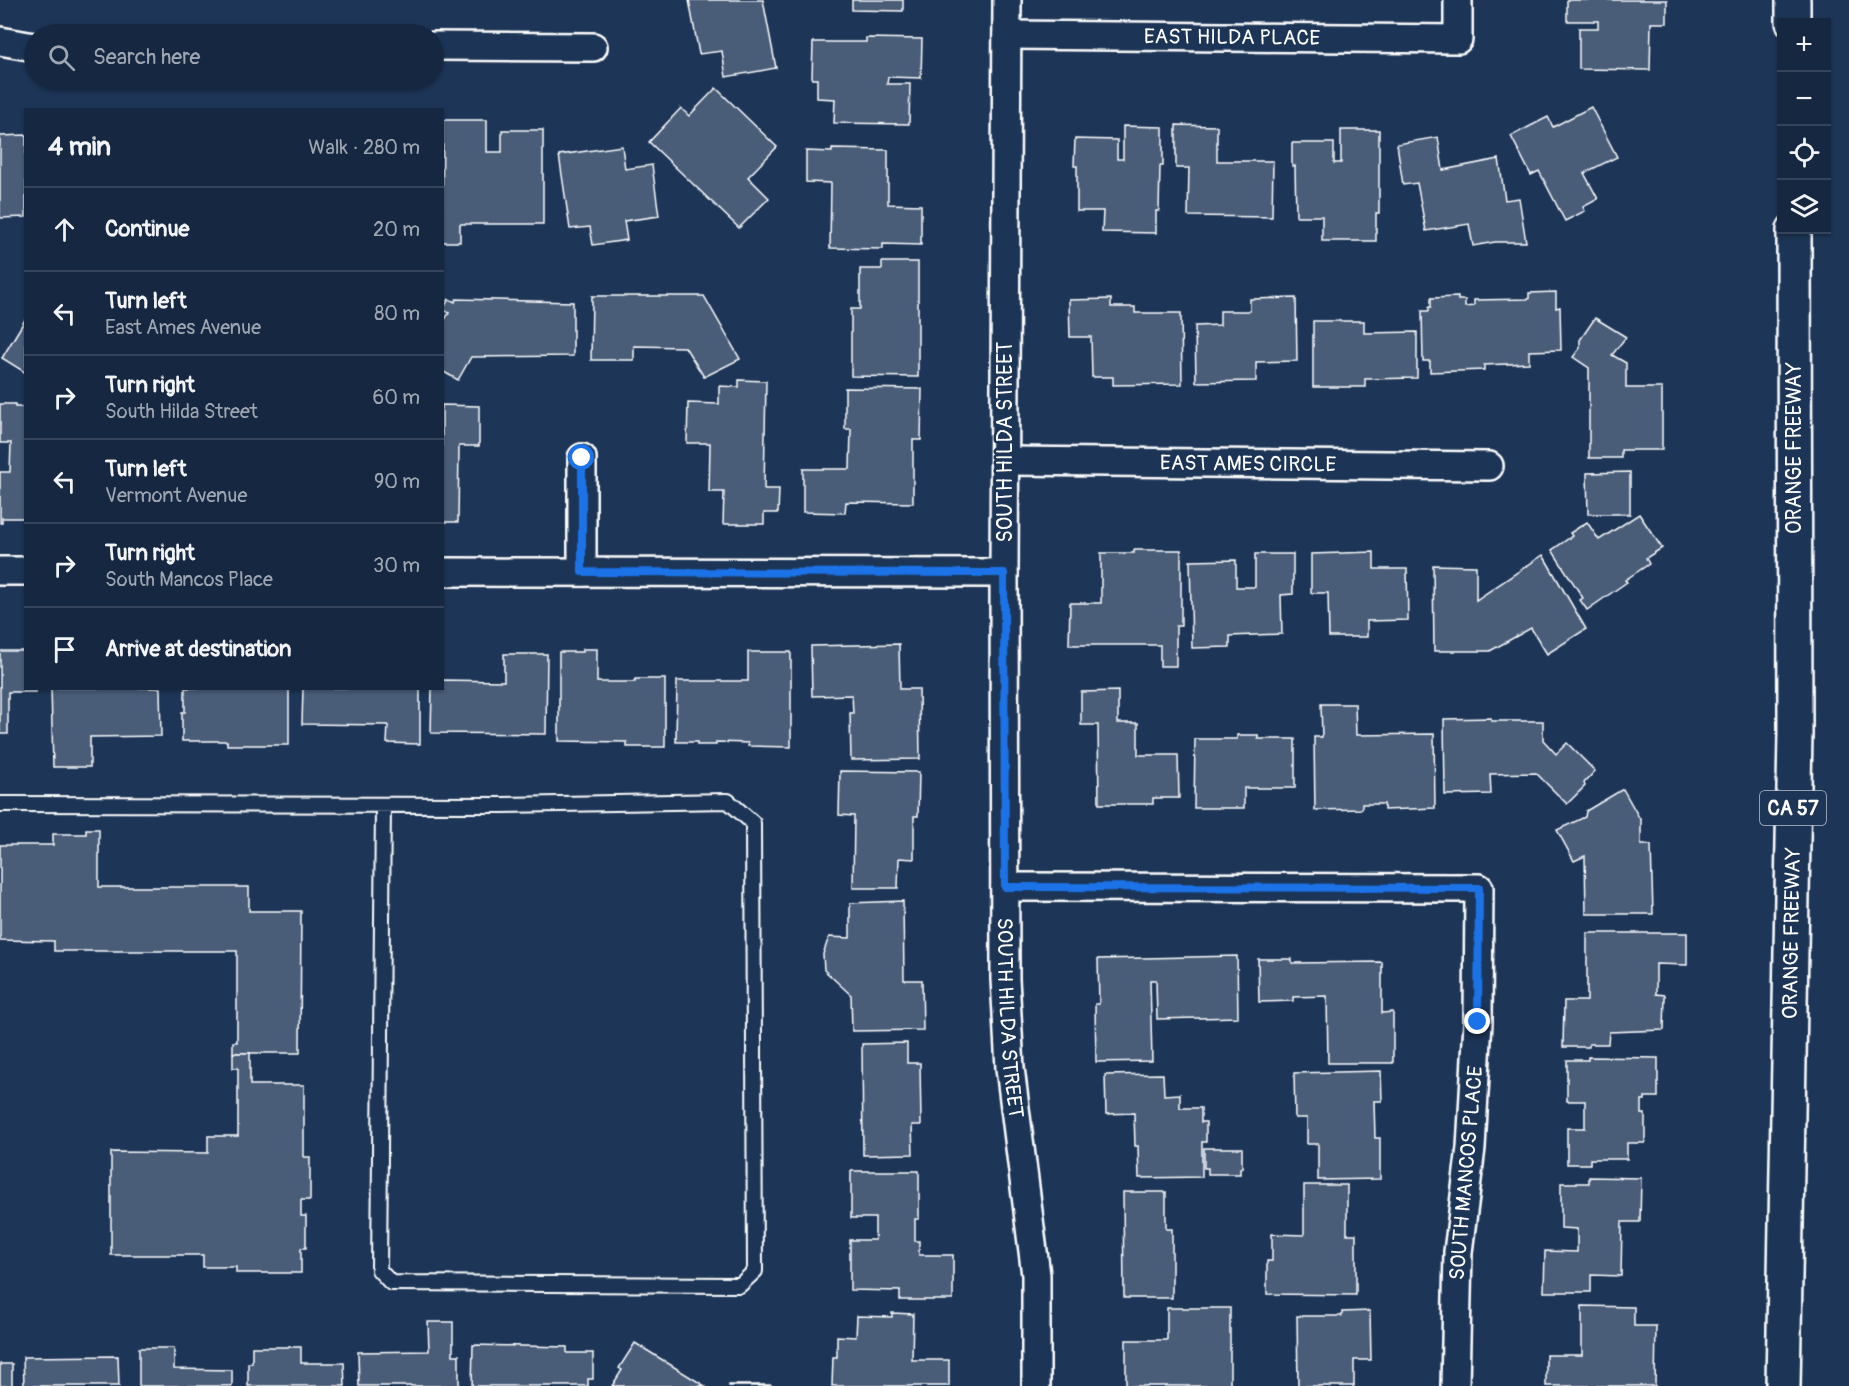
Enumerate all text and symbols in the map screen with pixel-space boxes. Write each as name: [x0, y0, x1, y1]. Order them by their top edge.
map controls: [1777, 18, 1831, 234]
button: +: [1777, 18, 1831, 72]
street label: EAST HILDA PLACE: [1144, 23, 1320, 52]
search box: [24, 24, 444, 90]
icon: search: [45, 41, 78, 74]
text: Search here: [93, 43, 200, 71]
button: −: [1777, 72, 1831, 126]
button: locate: [1777, 126, 1831, 180]
text: 4 min: [48, 131, 111, 163]
text: Walk · 280 m: [308, 135, 420, 160]
button: layers: [1777, 180, 1831, 234]
icon: ahead: [48, 213, 81, 246]
text: Continue: [105, 215, 189, 243]
text: 20 m: [373, 217, 420, 242]
text: Turn left: [105, 287, 187, 315]
icon: left: [48, 297, 81, 330]
text: 80 m: [374, 301, 420, 326]
text: East Ames Avenue: [105, 315, 261, 340]
street label: SOUTH HILDA STREET: [992, 341, 1019, 542]
street label: ORANGE FREEWAY: [1781, 362, 1808, 534]
text: Turn right: [105, 371, 195, 399]
icon: right: [48, 381, 81, 414]
text: 60 m: [373, 385, 420, 410]
text: South Hilda Street: [105, 399, 258, 424]
route start: [568, 444, 594, 470]
street label: EAST AMES CIRCLE: [1160, 450, 1336, 478]
text: Turn left: [105, 455, 187, 483]
icon: left: [48, 465, 81, 498]
text: 90 m: [374, 469, 420, 494]
text: Vermont Avenue: [105, 483, 247, 508]
text: Turn right: [105, 539, 195, 567]
icon: right: [48, 549, 81, 582]
text: 30 m: [373, 553, 420, 578]
text: South Mancos Place: [105, 567, 273, 592]
icon: arrive: [48, 633, 81, 666]
text: Arrive at destination: [105, 635, 291, 663]
road number: CA 57: [1760, 791, 1826, 825]
street label: ORANGE FREEWAY: [1777, 847, 1807, 1019]
street label: SOUTH HILDA STREET: [991, 917, 1029, 1120]
route end: [1464, 1008, 1490, 1034]
street label: SOUTH MANCOS PLACE: [1444, 1065, 1489, 1281]

